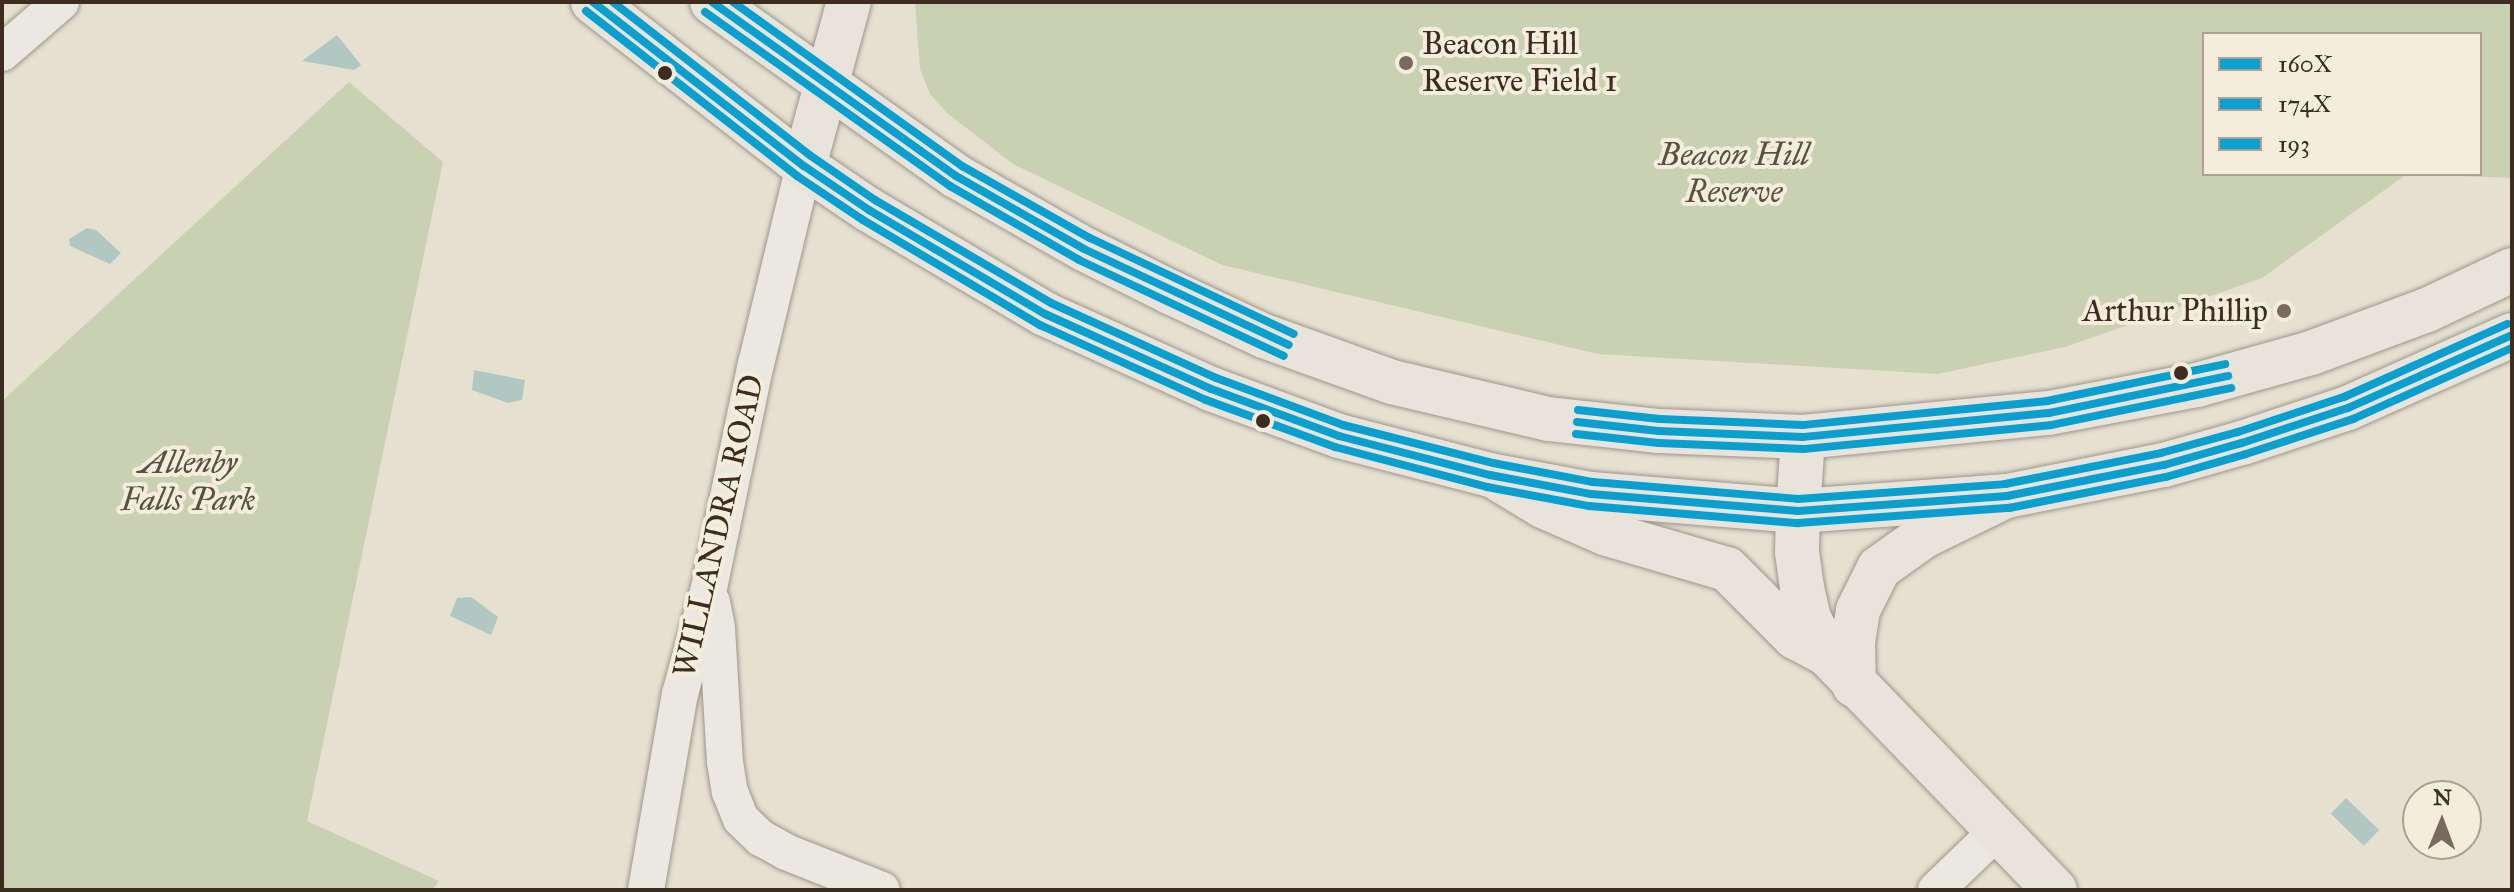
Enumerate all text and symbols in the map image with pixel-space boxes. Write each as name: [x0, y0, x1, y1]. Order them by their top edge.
place label: Beacon Hill Reserve Field 1: [1422, 26, 1617, 101]
legend: [2202, 32, 2482, 176]
text: 160X: [2278, 49, 2332, 79]
marker: Beacon Hill Reserve Field 1: [1397, 54, 1415, 72]
unlabelled marker: [657, 65, 673, 81]
text: 174X: [2278, 89, 2332, 119]
text: 193: [2278, 129, 2310, 159]
park label: Beacon Hill Reserve: [1659, 137, 1809, 212]
place label: Arthur Phillip: [2083, 292, 2268, 330]
marker: Arthur Phillip: [2275, 302, 2293, 320]
unlabelled marker: [2173, 365, 2189, 381]
street label: WILLANDRA ROAD: [665, 371, 773, 681]
unlabelled marker: [1255, 413, 1271, 429]
park label: Allenby Falls Park: [121, 445, 255, 520]
north arrow: [2402, 780, 2482, 860]
text: N: [2433, 784, 2452, 811]

